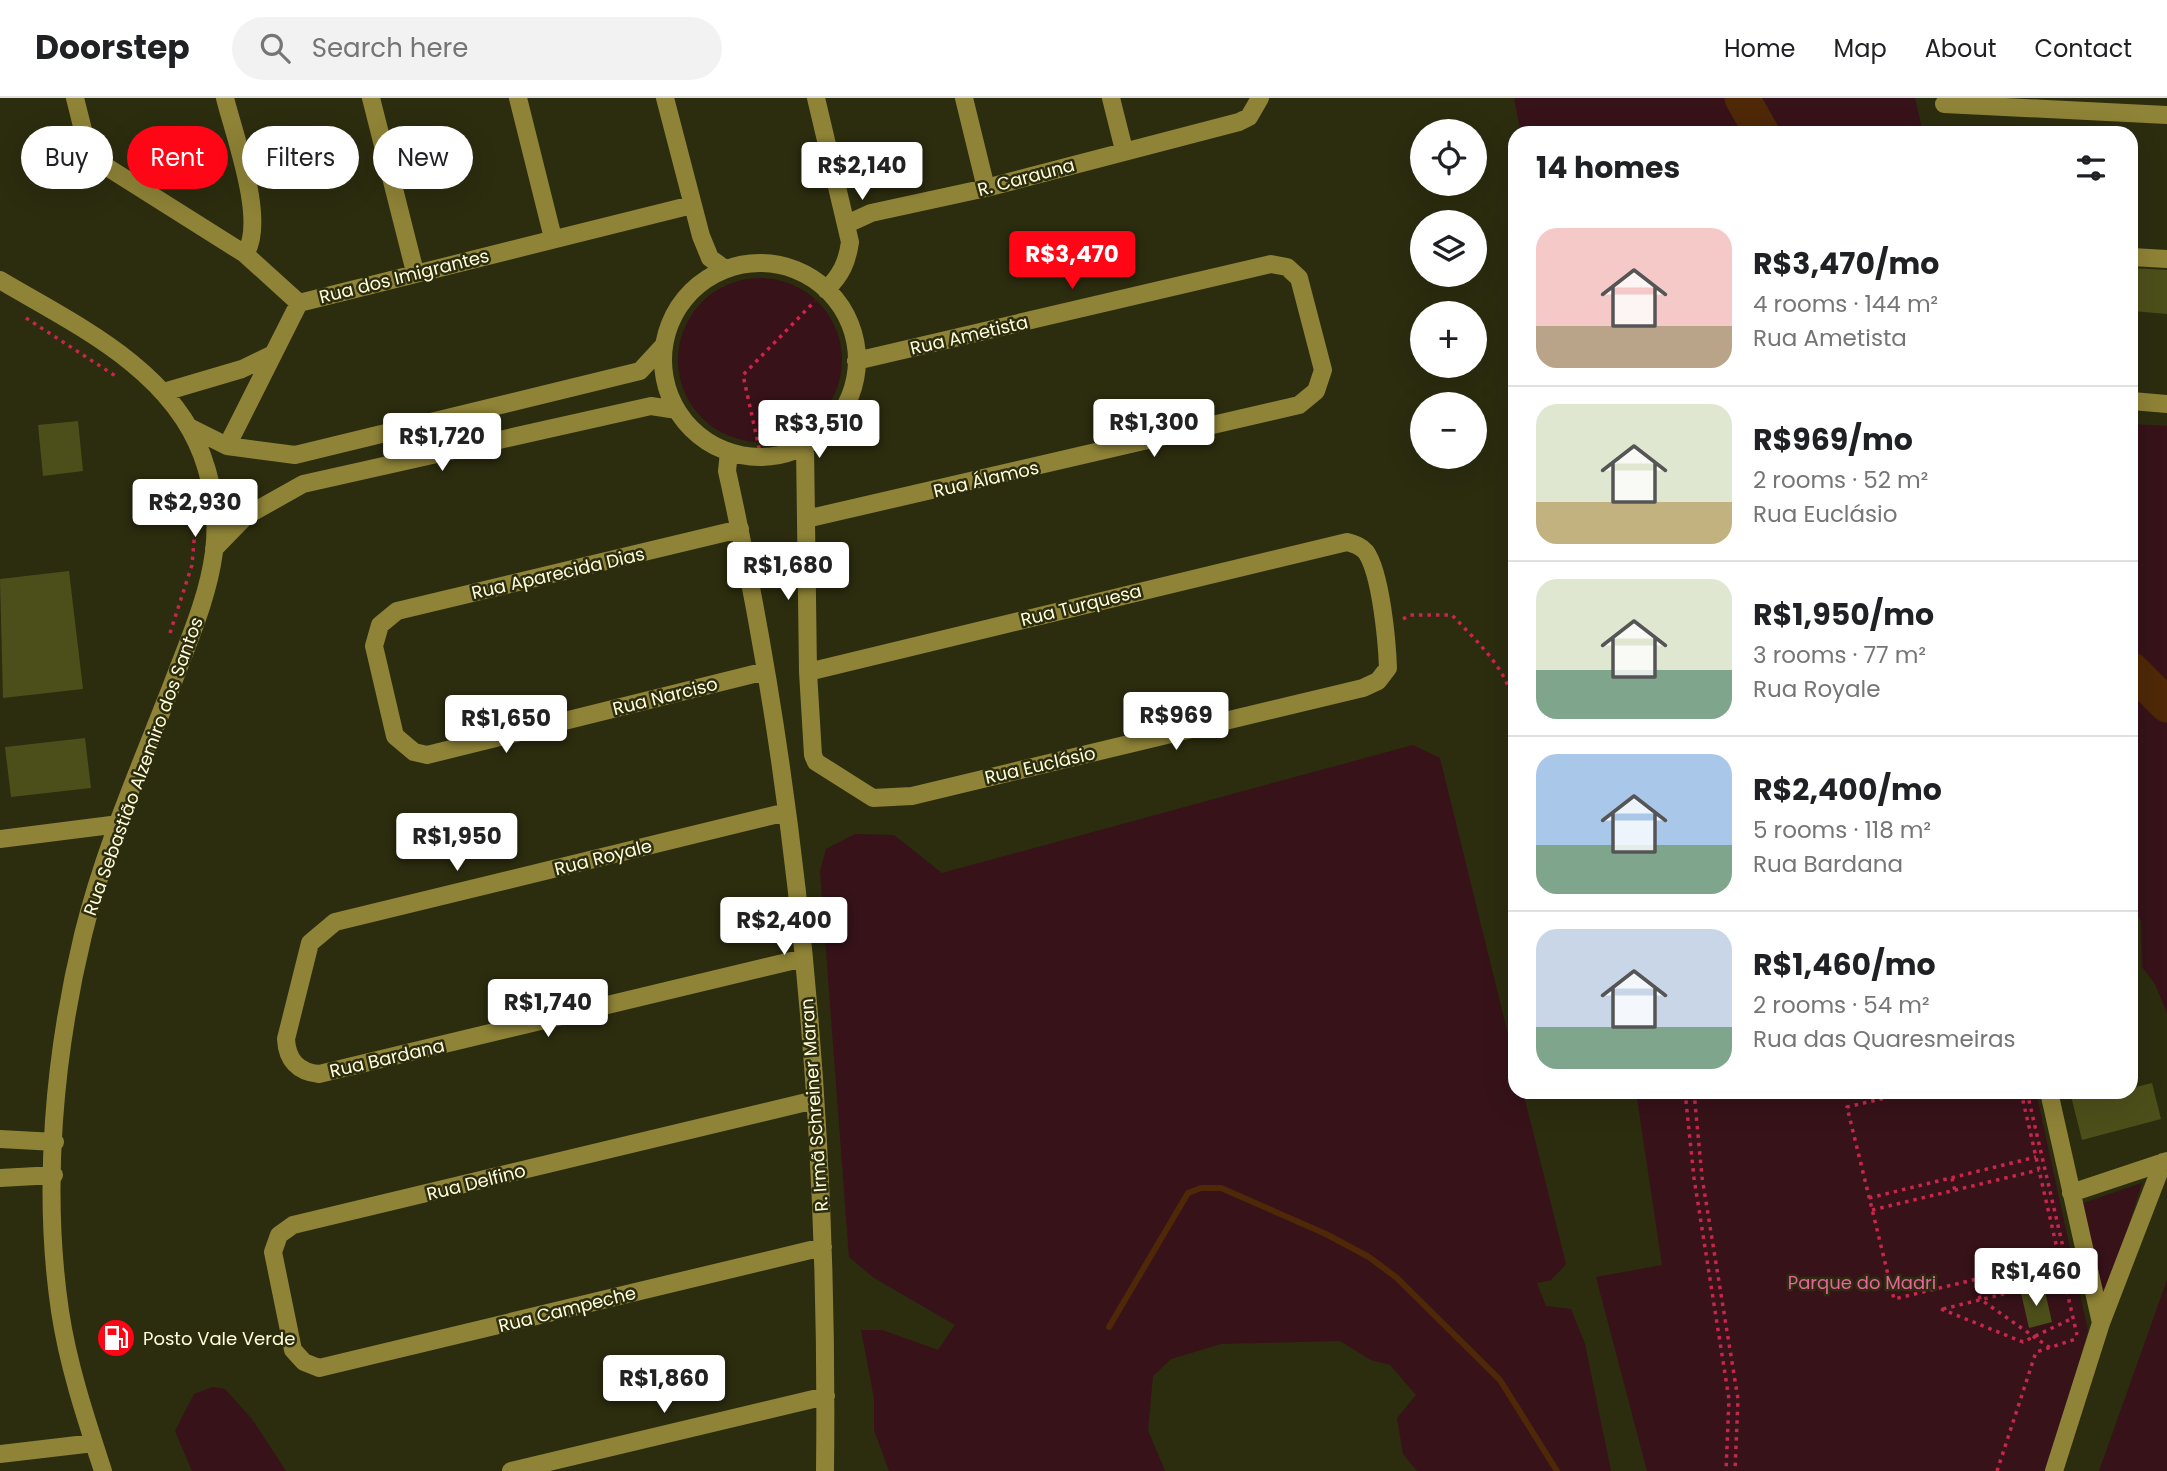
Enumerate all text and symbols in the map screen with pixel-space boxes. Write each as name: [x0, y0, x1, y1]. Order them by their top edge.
search box: [232, 17, 722, 80]
text: Doorstep: [35, 24, 190, 71]
icon: search: [256, 29, 294, 67]
text: Search here: [312, 30, 468, 66]
text: Home: [1724, 32, 1796, 65]
text: Map: [1834, 32, 1887, 65]
text: About: [1925, 32, 1996, 65]
text: Contact: [2034, 32, 2132, 65]
map controls: [1410, 119, 1487, 469]
button: locate: [1410, 119, 1487, 196]
chip: Buy: [21, 126, 113, 189]
chip: Rent: [127, 126, 228, 189]
chip: Filters: [242, 126, 359, 189]
chip: New: [373, 126, 473, 189]
pin: R$2,140: [797, 142, 927, 202]
text: 14 homes: [1536, 146, 1680, 189]
text: R$2,140: [817, 149, 907, 181]
icon: filters: [2072, 149, 2110, 187]
street label: R. Carauna: [975, 152, 1077, 202]
button: layers: [1410, 210, 1487, 287]
pin: R$3,470: [1007, 232, 1137, 291]
text: R$3,470: [1025, 238, 1119, 270]
text: R$3,470/mo: [1753, 242, 1939, 285]
street label: Rua dos Imigrantes: [316, 243, 492, 309]
icon: home: [1592, 256, 1676, 340]
text: 4 rooms · 144 m²: [1753, 288, 1938, 320]
button: +: [1410, 301, 1487, 378]
street label: Rua Ametista: [908, 309, 1030, 361]
text: Rua Ametista: [1753, 322, 1907, 354]
button: −: [1410, 392, 1487, 469]
pin: R$3,510: [754, 400, 884, 460]
pin: R$1,300: [1089, 400, 1219, 459]
text: R$1,300: [1109, 406, 1199, 438]
text: R$3,510: [774, 407, 864, 439]
pin: R$1,720: [377, 414, 507, 473]
text: R$969/mo: [1753, 418, 1913, 461]
text: R$1,720: [399, 420, 485, 452]
icon: home: [1592, 432, 1676, 516]
street label: Rua Álamos: [931, 455, 1041, 503]
text: 2 rooms · 52 m²: [1753, 464, 1928, 496]
pin: R$2,930: [130, 480, 260, 539]
text: R$2,930: [149, 486, 241, 518]
text: Rua Euclásio: [1753, 498, 1897, 530]
street label: Rua Aparecida Dias: [469, 541, 647, 605]
pin: R$1,680: [723, 542, 853, 602]
text: R$1,680: [743, 549, 833, 581]
street label: Rua Turquesa: [1018, 578, 1144, 632]
text: R$1,950/mo: [1753, 593, 1934, 636]
icon: home: [1592, 607, 1676, 691]
street label: Rua Sebastião Alzemiro dos Santos: [77, 613, 209, 919]
text: 3 rooms · 77 m²: [1753, 639, 1926, 671]
street label: Rua Narciso: [610, 671, 720, 721]
text: Rua Royale: [1753, 673, 1881, 705]
pin: R$969: [1127, 692, 1225, 752]
pin: R$1,650: [441, 696, 571, 755]
text: R$969: [1139, 699, 1213, 731]
text: R$1,650: [461, 702, 551, 734]
street label: Rua Euclásio: [982, 740, 1098, 790]
text: R$2,400/mo: [1753, 768, 1942, 811]
icon: home: [1592, 782, 1676, 866]
pin: R$1,950: [392, 814, 522, 873]
text: 5 rooms · 118 m²: [1753, 814, 1931, 846]
text: R$1,950: [412, 820, 502, 852]
street label: Rua Royale: [552, 833, 654, 881]
text: Rua Bardana: [1753, 848, 1903, 880]
pin: R$2,400: [719, 898, 849, 957]
text: R$2,400: [736, 904, 832, 936]
text: R$1,460/mo: [1753, 943, 1936, 986]
icon: home: [1592, 957, 1676, 1041]
pin: R$1,740: [483, 979, 613, 1039]
text: R$1,740: [504, 986, 592, 1018]
text: 2 rooms · 54 m²: [1753, 989, 1930, 1021]
street label: R. Irmã Schreiner Maran: [794, 997, 834, 1213]
text: Rua das Quaresmeiras: [1753, 1023, 2016, 1055]
street label: Rua Bardana: [327, 1033, 447, 1083]
street label: Rua Delfino: [424, 1158, 528, 1206]
pin: R$1,460: [1971, 1248, 2101, 1308]
text: R$1,460: [1991, 1255, 2081, 1287]
park label: Parque do Madri: [1788, 1270, 1936, 1295]
street label: Rua Campeche: [496, 1280, 638, 1338]
fuel station icon: Posto Vale Verde: [95, 1317, 137, 1359]
place label: Posto Vale Verde: [143, 1326, 295, 1351]
pin: R$1,860: [599, 1356, 729, 1415]
text: R$1,860: [619, 1362, 709, 1394]

